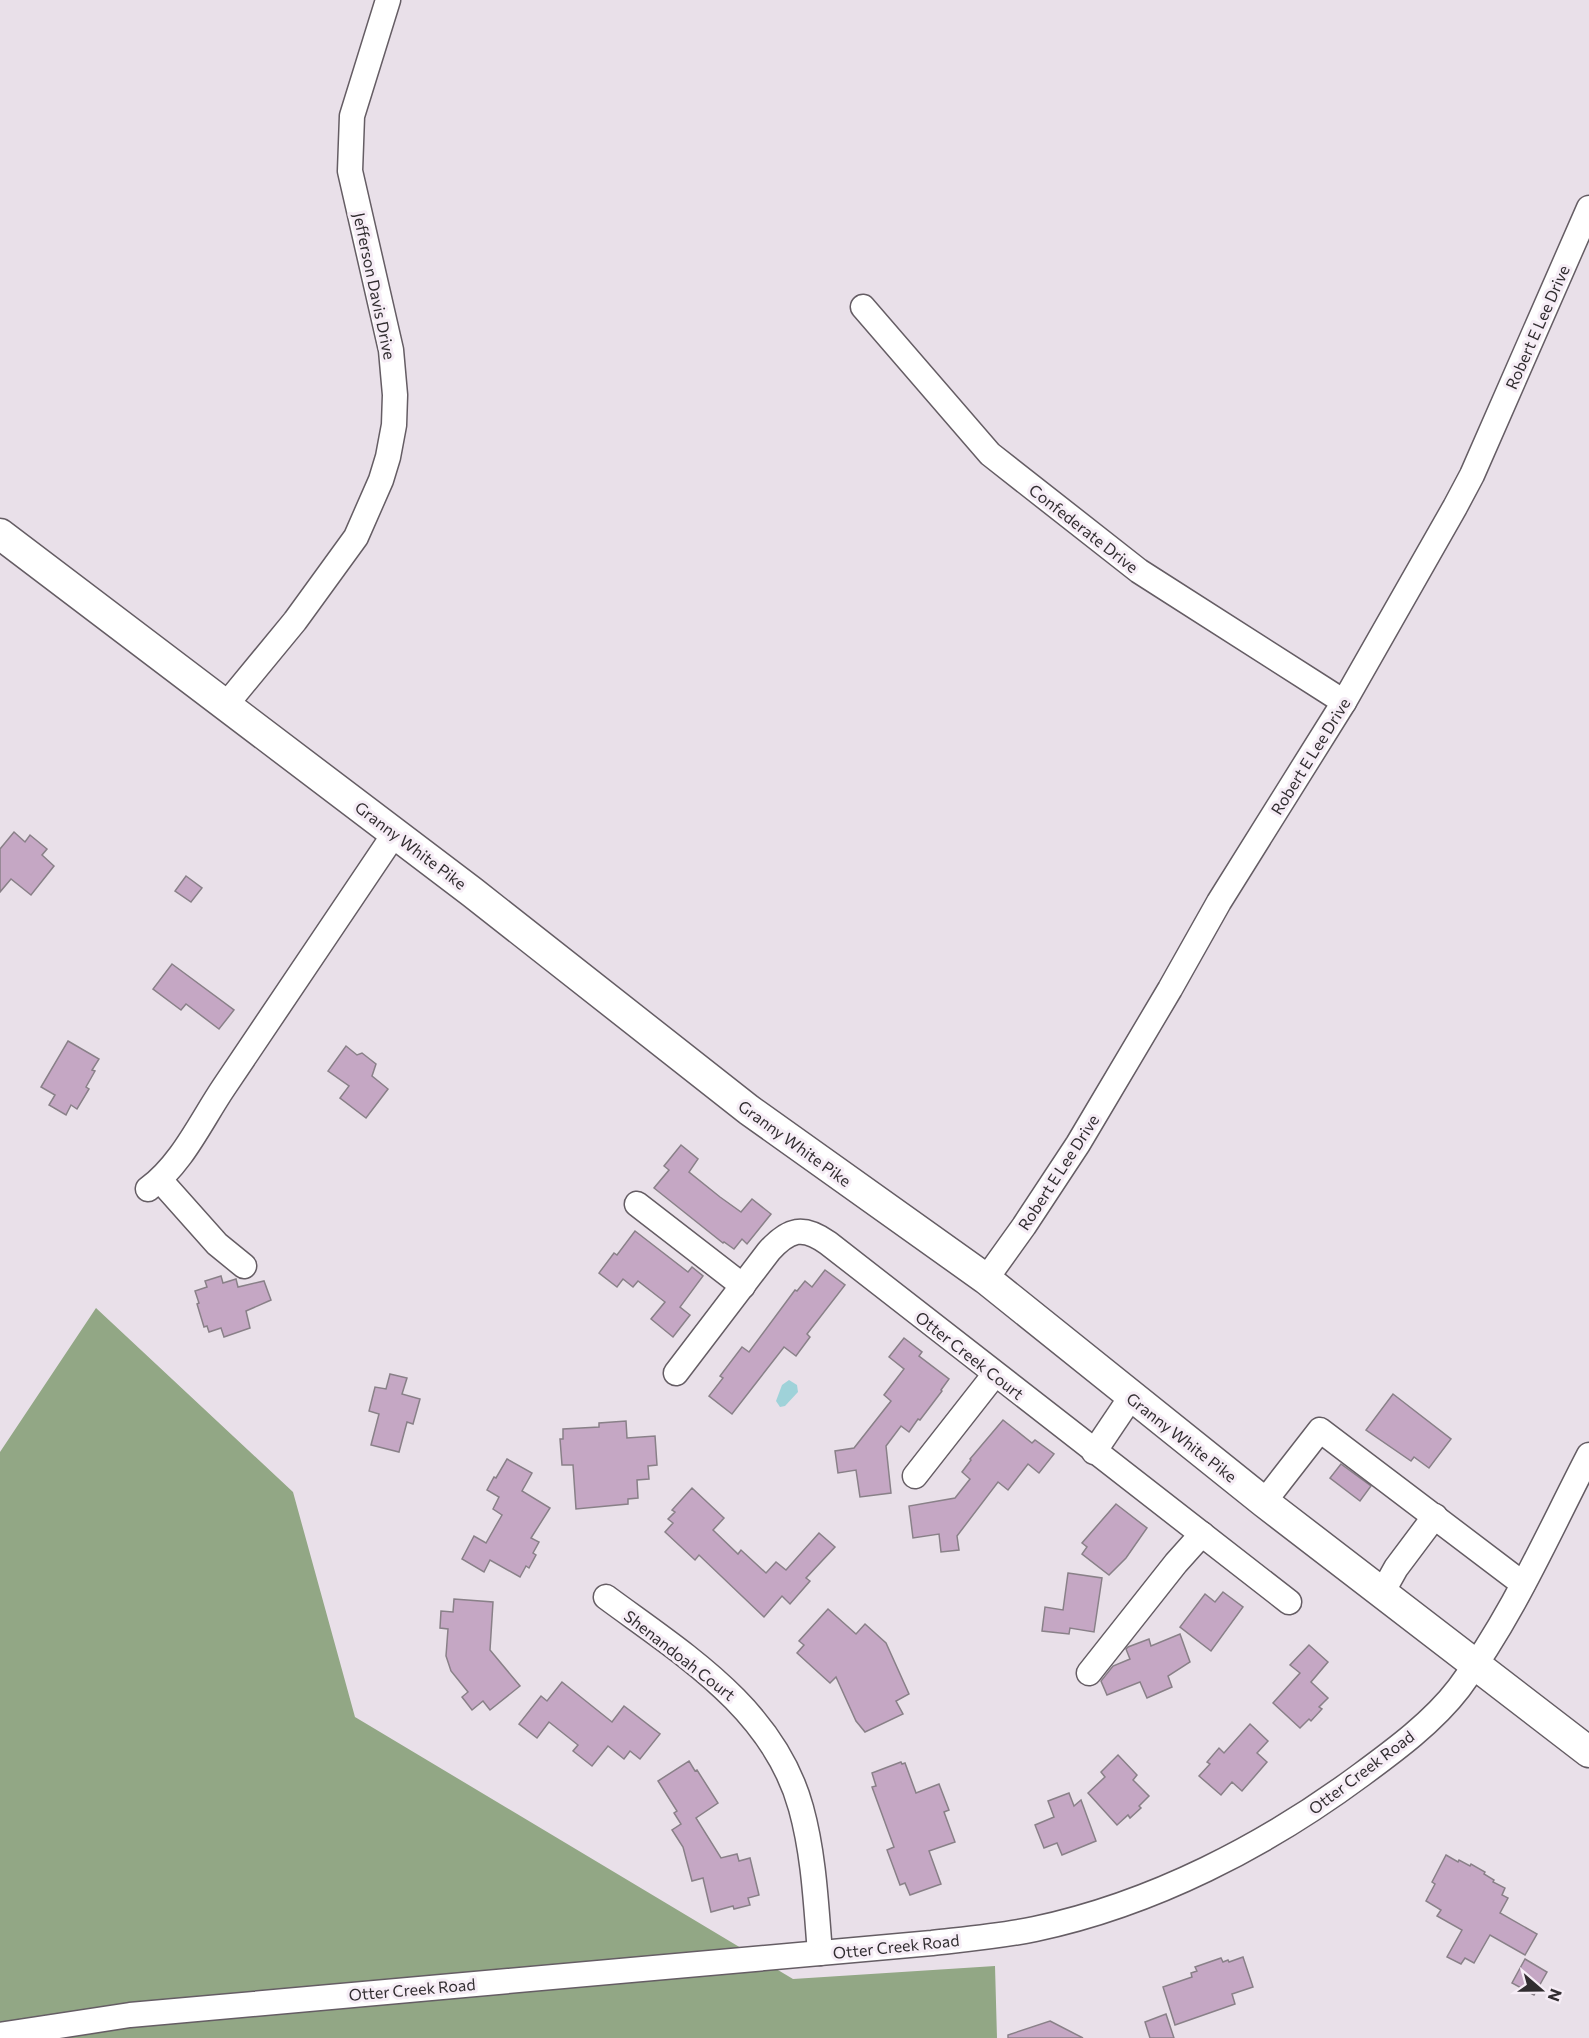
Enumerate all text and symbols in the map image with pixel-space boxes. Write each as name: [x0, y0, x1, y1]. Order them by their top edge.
street label: Jefferson Davis Drive: [350, 211, 400, 361]
street label: Robert E Lee Drive: [1501, 262, 1573, 392]
street label: Confederate Drive: [1026, 480, 1142, 576]
street label: Robert E Lee Drive: [1266, 694, 1354, 818]
street label: Granny White Pike: [352, 797, 470, 893]
street label: Granny White Pike: [735, 1096, 855, 1190]
street label: Robert E Lee Drive: [1014, 1111, 1102, 1233]
street label: Otter Creek Court: [912, 1307, 1028, 1403]
street label: Granny White Pike: [1123, 1388, 1241, 1486]
street label: Shenandoah Court: [621, 1606, 740, 1704]
street label: Otter Creek Road: [1305, 1726, 1417, 1818]
street label: Otter Creek Road: [832, 1930, 960, 1962]
north arrow: [1511, 1960, 1571, 2020]
street label: Otter Creek Road: [348, 1974, 476, 2004]
text: N: [1545, 1986, 1567, 2004]

